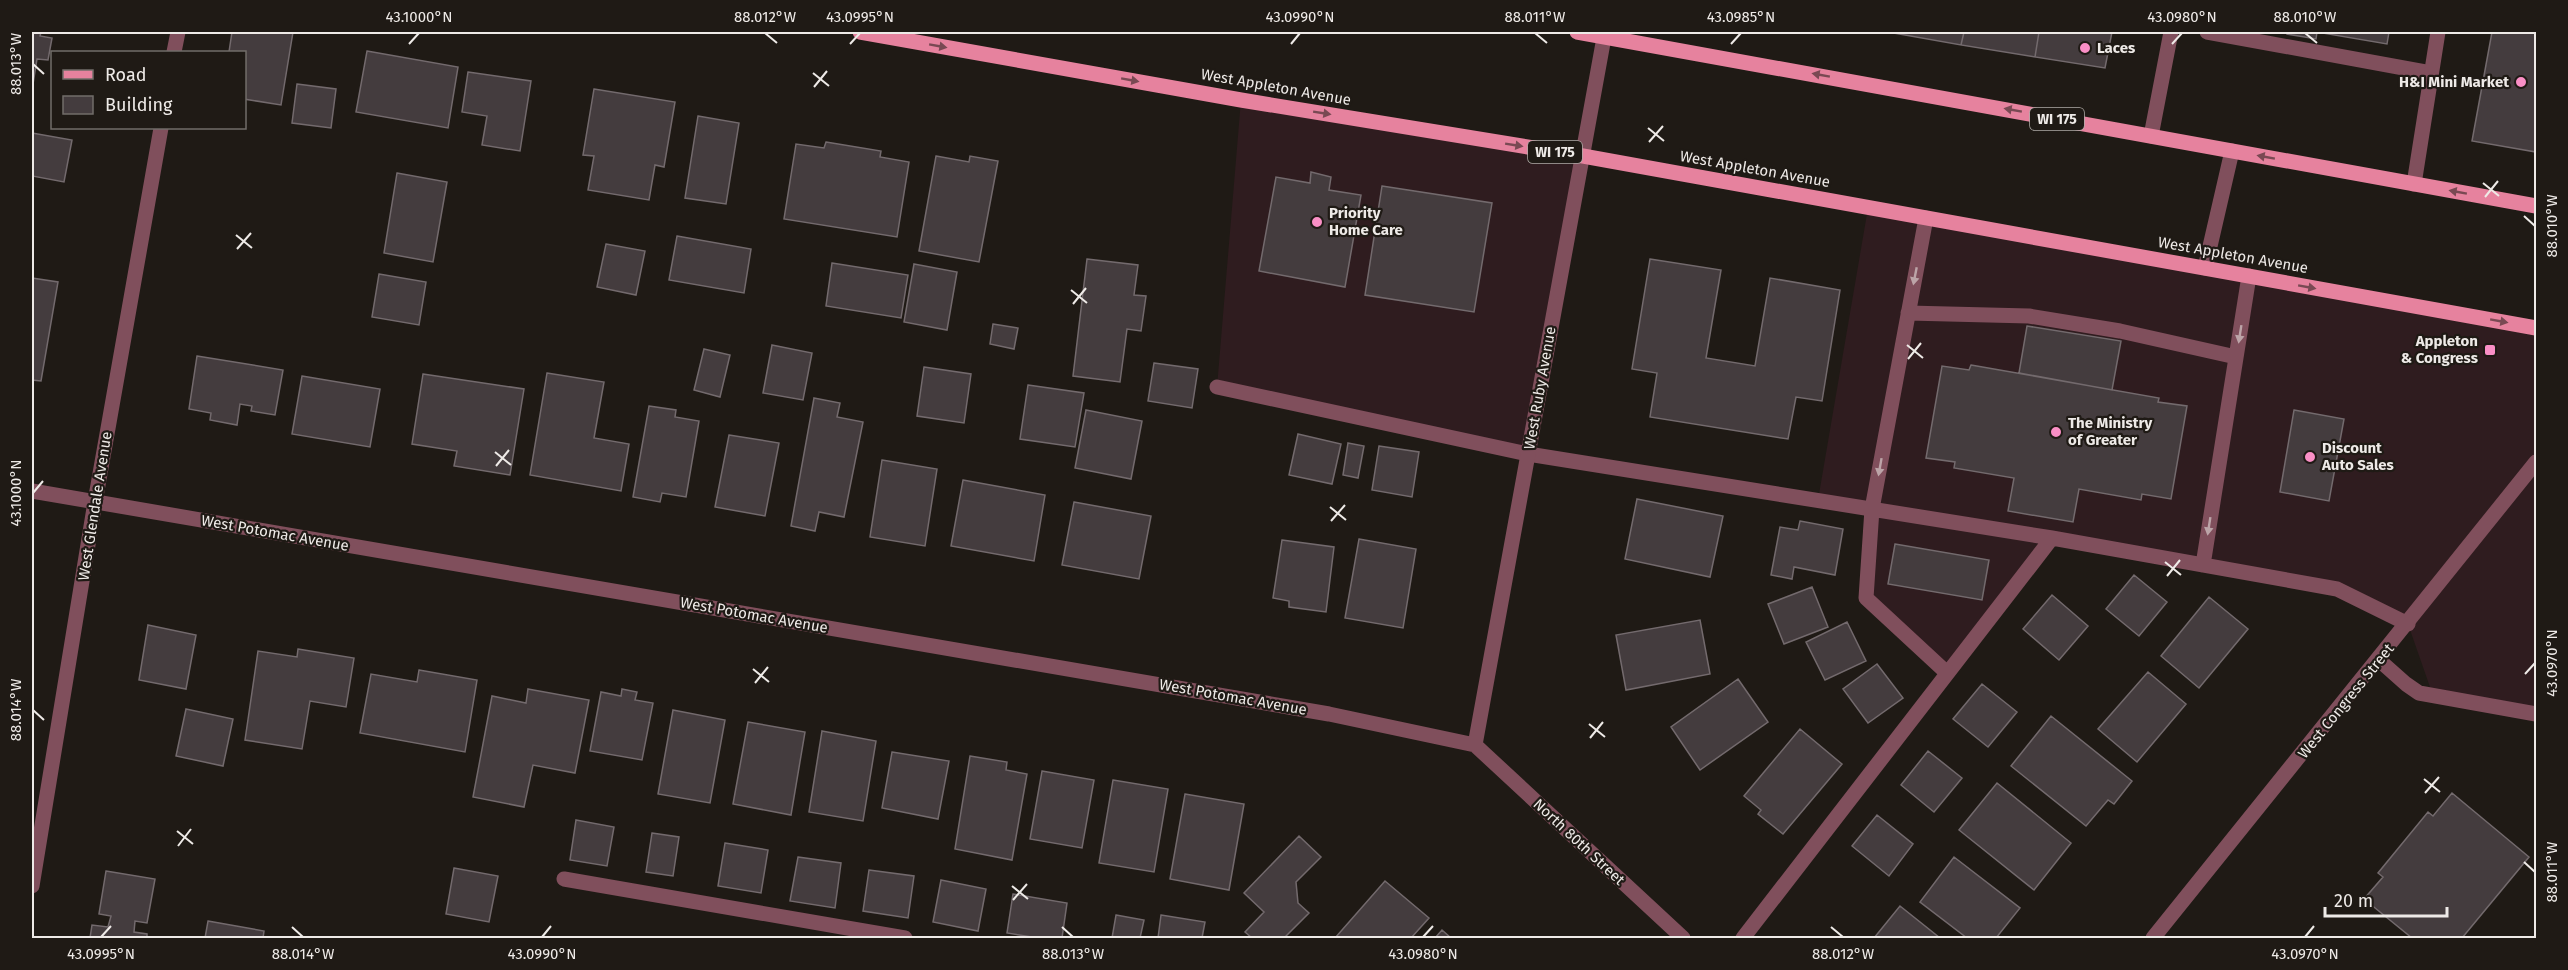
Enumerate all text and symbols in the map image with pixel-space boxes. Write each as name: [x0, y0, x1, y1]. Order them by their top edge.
text: 43.1000°N: [385, 8, 453, 26]
text: 88.012°W: [734, 8, 797, 26]
text: 43.0995°N: [826, 8, 894, 26]
text: 43.0990°N: [1265, 8, 1335, 26]
text: 88.011°W: [1505, 8, 1566, 26]
text: 43.0985°N: [1707, 8, 1775, 26]
text: 43.0980°N: [2147, 8, 2217, 26]
text: 88.010°W: [2273, 8, 2337, 26]
text: 88.013°W: [7, 32, 25, 95]
place label: Laces: [2097, 39, 2135, 57]
one-way arrow: [929, 41, 948, 50]
marker: Laces: [2078, 41, 2092, 55]
legend: [51, 51, 246, 129]
text: Road: [105, 64, 147, 86]
street label: West Appleton Avenue: [1199, 65, 1353, 109]
one-way arrow: [1811, 71, 1830, 80]
place label: H&I Mini Market: [2399, 73, 2509, 91]
marker: H&I Mini Market: [2514, 75, 2528, 89]
one-way arrow: [1120, 76, 1139, 85]
text: Building: [105, 94, 173, 116]
one-way arrow: [2003, 106, 2022, 115]
road number: WI 175: [2030, 108, 2084, 130]
one-way arrow: [1313, 109, 1332, 118]
one-way arrow: [1505, 141, 1524, 150]
road number: WI 175: [1528, 141, 1582, 163]
street label: West Appleton Avenue: [1678, 147, 1832, 191]
one-way arrow: [2257, 152, 2276, 161]
one-way arrow: [2449, 187, 2468, 196]
text: 88.010°W: [2543, 194, 2561, 258]
place label: Priority Home Care: [1329, 204, 1403, 239]
marker: Priority Home Care: [1310, 215, 1324, 229]
street label: West Appleton Avenue: [2156, 233, 2310, 277]
one-way arrow: [1910, 266, 1919, 285]
one-way arrow: [2297, 282, 2316, 291]
one-way arrow: [2489, 317, 2508, 326]
street label: West Ruby Avenue: [1520, 325, 1560, 451]
one-way arrow: [2235, 325, 2244, 344]
place label: Appleton & Congress: [2401, 332, 2478, 367]
marker: Appleton & Congress: [2483, 343, 2497, 357]
place label: The Ministry of Greater: [2068, 414, 2153, 449]
marker: The Ministry of Greater: [2049, 425, 2063, 439]
street label: West Glendale Avenue: [74, 430, 116, 582]
place label: Discount Auto Sales: [2321, 439, 2394, 474]
marker: Discount Auto Sales: [2303, 450, 2317, 464]
one-way arrow: [1875, 458, 1884, 477]
text: 43.1000°N: [7, 459, 25, 527]
street label: West Potomac Avenue: [200, 511, 350, 555]
one-way arrow: [2204, 517, 2213, 536]
street label: West Potomac Avenue: [679, 593, 829, 637]
text: 43.0970°N: [2543, 629, 2561, 697]
street label: West Congress Street: [2294, 640, 2398, 762]
street label: West Potomac Avenue: [1158, 675, 1308, 719]
text: 88.014°W: [7, 678, 25, 741]
street label: North 80th Street: [1530, 795, 1629, 889]
text: 88.011°W: [2543, 841, 2561, 902]
scale bar: [2325, 880, 2446, 918]
text: 20 m: [2334, 890, 2373, 912]
text: 43.0995°N: [67, 945, 135, 963]
text: 88.014°W: [272, 945, 335, 963]
text: 43.0990°N: [507, 945, 577, 963]
text: 88.013°W: [1042, 945, 1105, 963]
text: 43.0980°N: [1388, 945, 1458, 963]
text: 88.012°W: [1812, 945, 1875, 963]
text: 43.0970°N: [2271, 945, 2339, 963]

